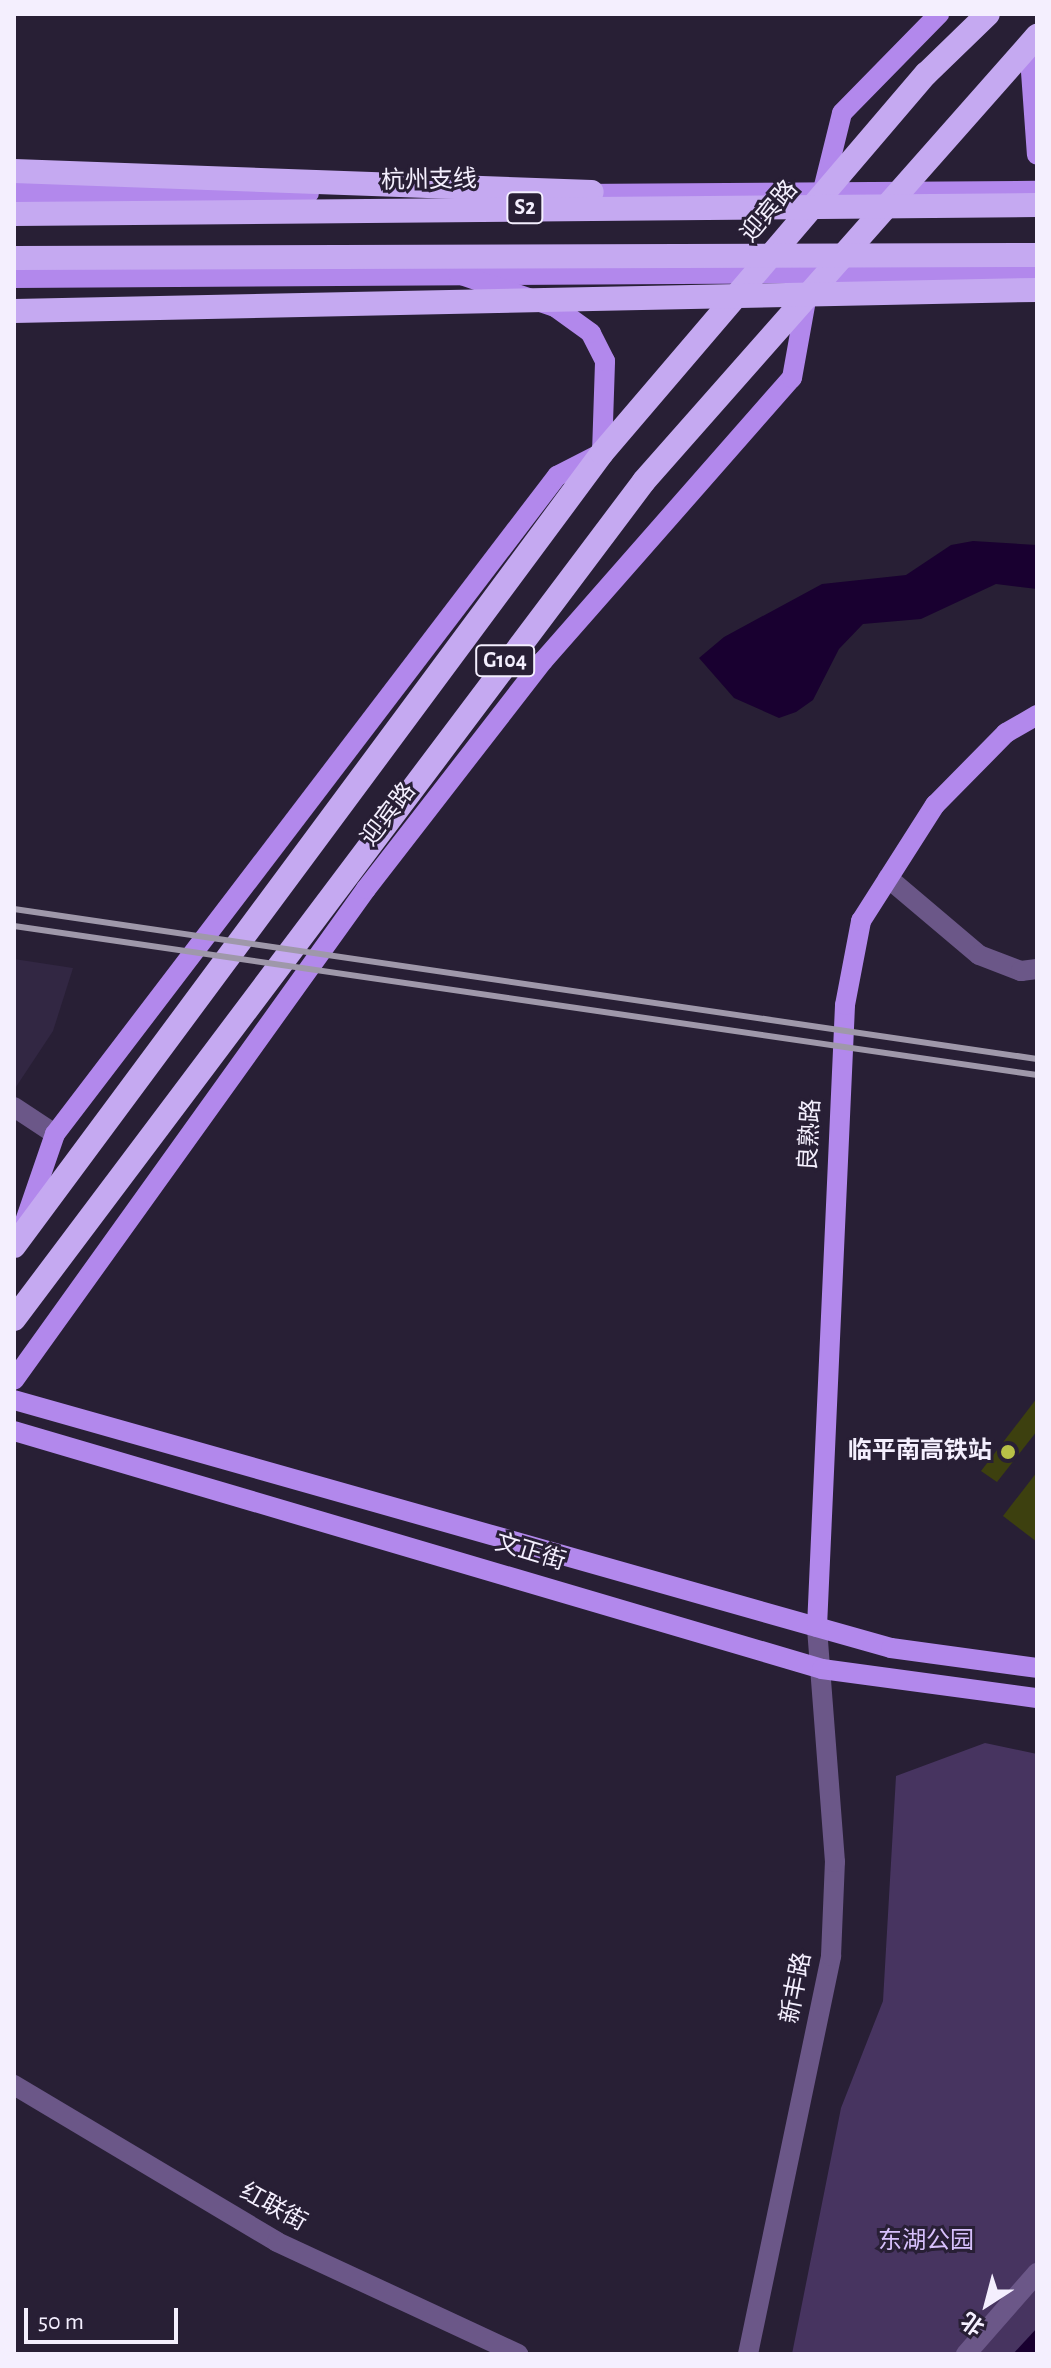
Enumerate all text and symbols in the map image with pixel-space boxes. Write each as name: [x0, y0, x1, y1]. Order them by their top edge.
street label: 杭州支线: [381, 166, 477, 196]
street label: 迎宾路: [736, 175, 804, 249]
road number: S2: [505, 190, 545, 226]
road number: G104: [475, 643, 535, 679]
street label: 迎宾路: [355, 778, 423, 852]
street label: 良熟路: [795, 1098, 827, 1172]
place label: 临平南高铁站: [848, 1438, 992, 1466]
marker: 临平南高铁站: [999, 1443, 1017, 1461]
street label: 文正街: [491, 1529, 569, 1577]
street label: 新丰路: [776, 1950, 818, 2026]
street label: 红联街: [235, 2178, 311, 2238]
park label: 东湖公园: [878, 2228, 974, 2256]
north arrow: [947, 2264, 1027, 2344]
scale bar: [28, 2292, 182, 2342]
text: 北: [958, 2308, 988, 2339]
text: 50 m: [38, 2310, 84, 2334]

